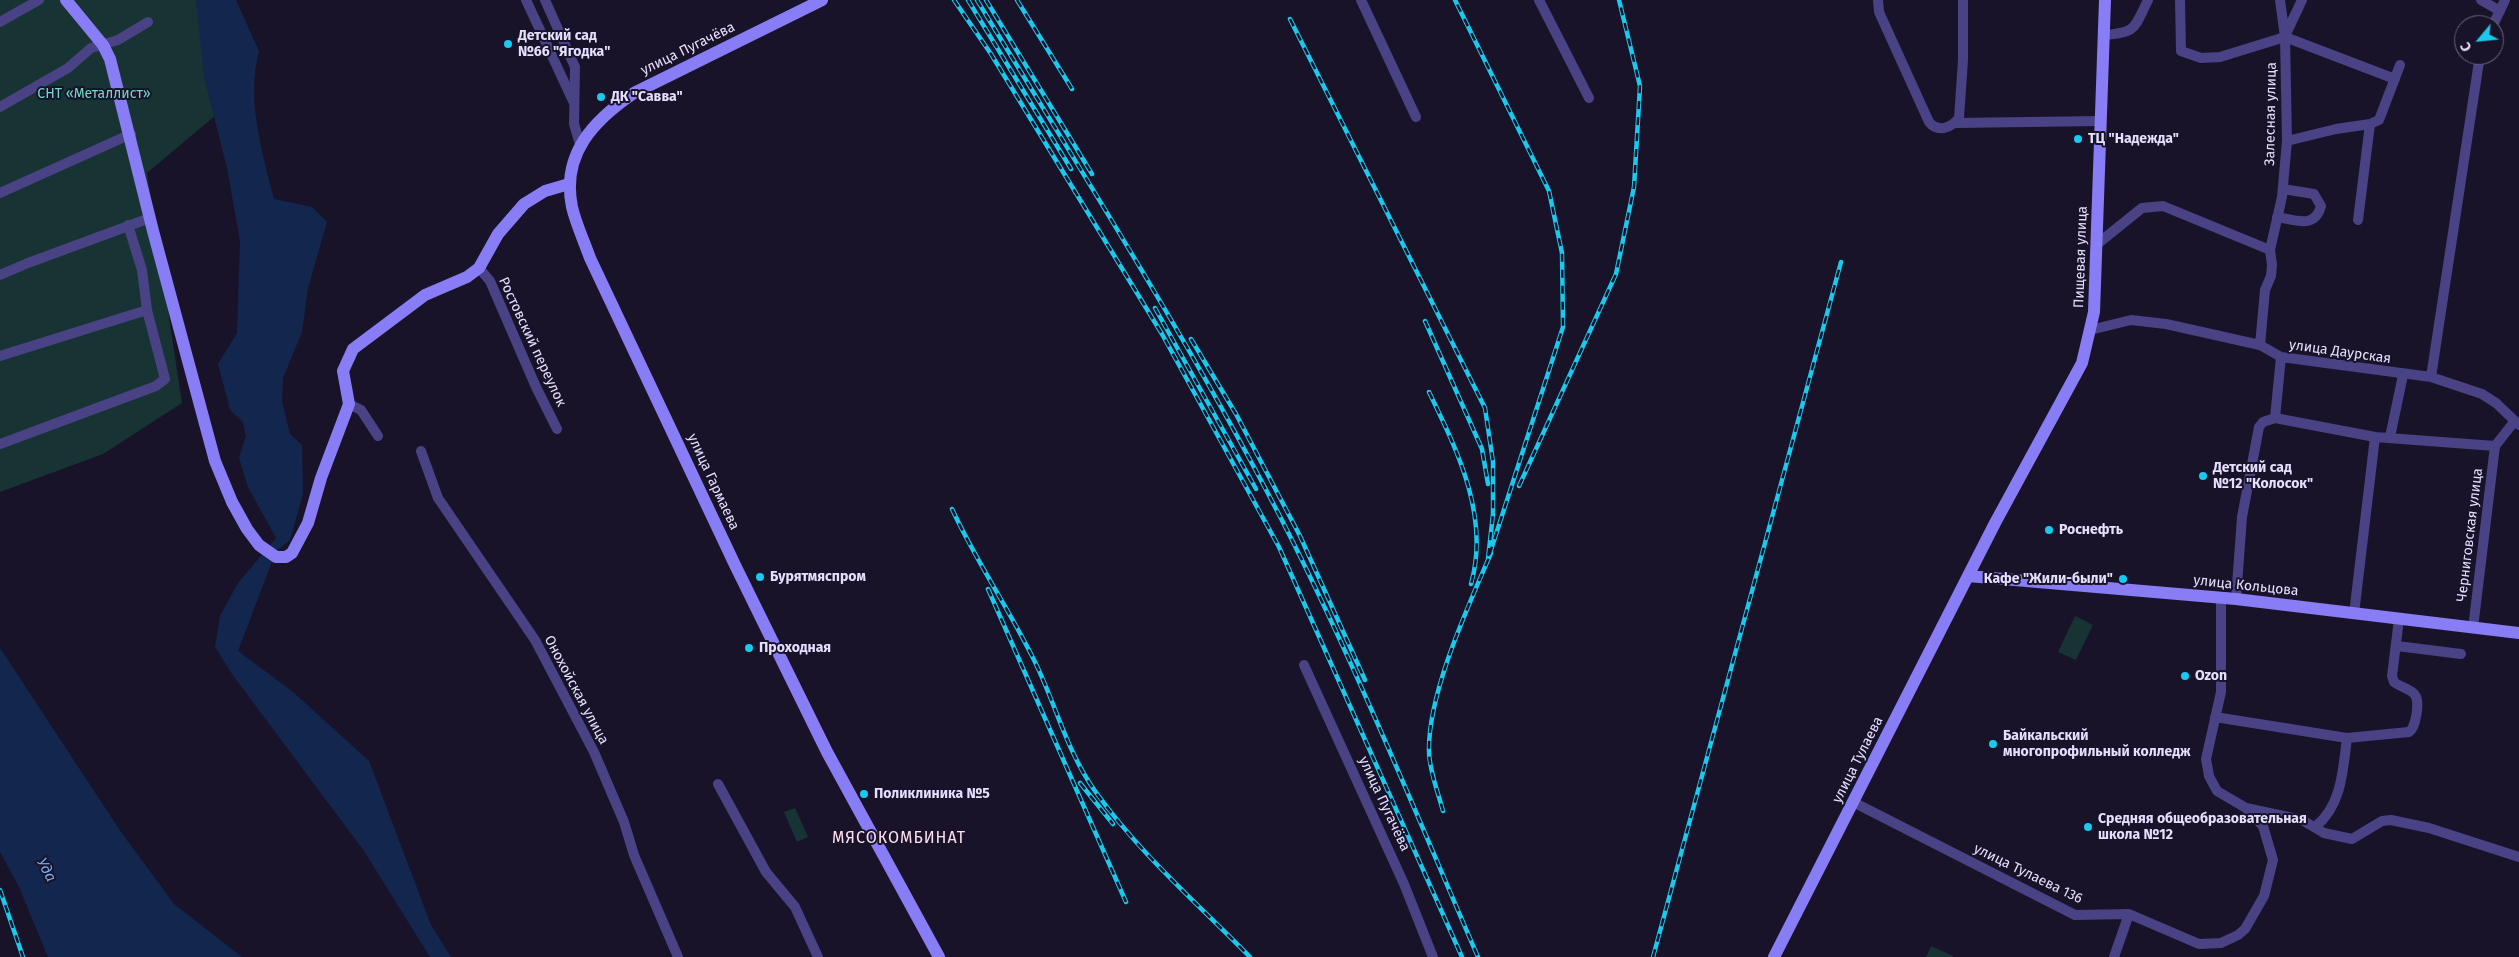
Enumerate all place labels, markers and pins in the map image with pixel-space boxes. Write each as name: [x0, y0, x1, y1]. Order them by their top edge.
place label: Детский сад №66 "Ягодка": [518, 28, 610, 60]
marker: Детский сад №66 "Ягодка": [502, 38, 514, 50]
place label: ДК "Савва": [611, 89, 683, 105]
marker: ДК "Савва": [595, 91, 607, 103]
place label: ТЦ "Надежда": [2088, 131, 2179, 147]
marker: ТЦ "Надежда": [2072, 133, 2084, 145]
place label: Детский сад №12 "Колосок": [2213, 460, 2313, 492]
marker: Детский сад №12 "Колосок": [2197, 470, 2209, 482]
place label: Роснефть: [2059, 522, 2123, 538]
marker: Роснефть: [2043, 524, 2055, 536]
place label: Бурятмяспром: [770, 569, 866, 585]
marker: Бурятмяспром: [754, 571, 766, 583]
place label: Кафе "Жили-были": [1984, 571, 2113, 587]
marker: Кафе "Жили-были": [2117, 573, 2129, 585]
place label: Проходная: [759, 640, 831, 656]
marker: Проходная: [743, 642, 755, 654]
place label: Ozon: [2195, 668, 2227, 684]
marker: Ozon: [2179, 670, 2191, 682]
place label: Байкальский многопрофильный колледж: [2003, 728, 2191, 760]
marker: Байкальский многопрофильный колледж: [1987, 738, 1999, 750]
place label: Поликлиника №5: [874, 786, 990, 802]
marker: Поликлиника №5: [858, 788, 870, 800]
place label: Средняя общеобразовательная школа №12: [2098, 811, 2307, 844]
marker: Средняя общеобразовательная школа №12: [2082, 821, 2094, 833]

